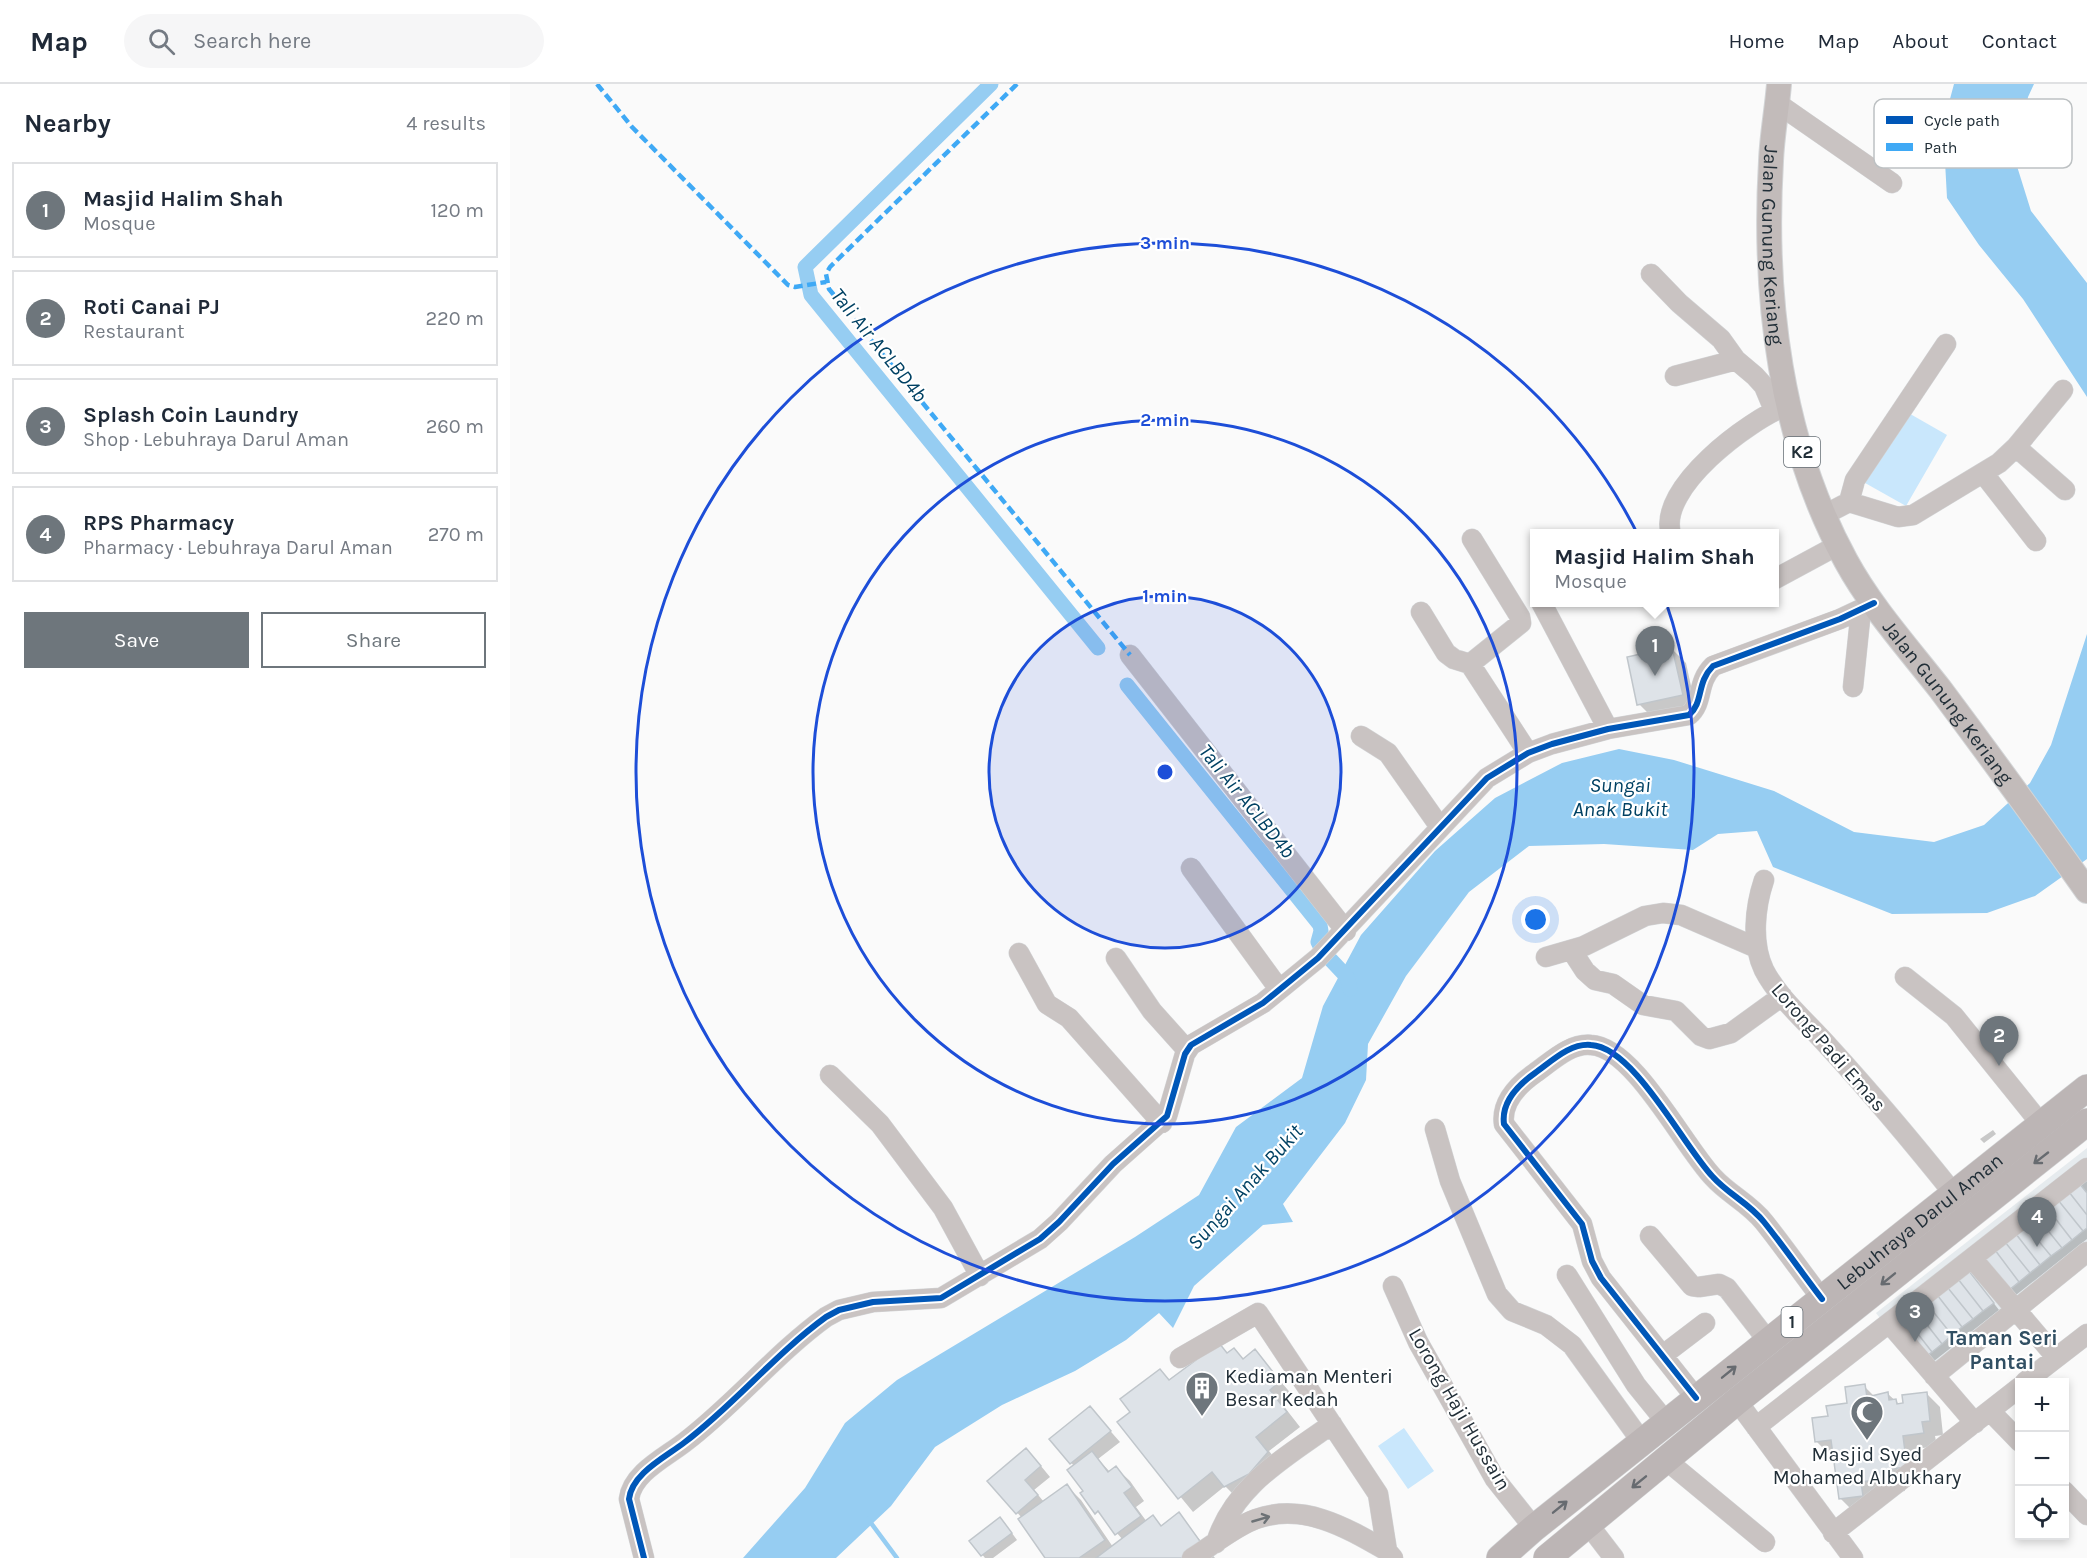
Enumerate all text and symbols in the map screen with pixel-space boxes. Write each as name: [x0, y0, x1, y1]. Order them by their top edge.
search box: [124, 14, 544, 68]
text: Map: [30, 25, 88, 58]
icon: search: [145, 25, 178, 58]
text: Search here: [193, 28, 311, 54]
text: Home: [1729, 29, 1785, 53]
text: Map: [1818, 29, 1859, 53]
text: About: [1892, 29, 1949, 53]
text: Contact: [1982, 29, 2057, 53]
legend: [1874, 99, 2072, 168]
text: Nearby: [24, 108, 111, 139]
text: Cycle path: [1924, 111, 2000, 130]
text: 4 results: [406, 112, 486, 135]
text: Path: [1924, 138, 1957, 157]
street label: Jalan Gunung Keriang: [1757, 145, 1788, 347]
text: Masjid Halim Shah: [83, 186, 283, 212]
text: 1: [42, 199, 49, 222]
text: 120 m: [430, 199, 484, 222]
text: Mosque: [83, 212, 155, 235]
text: 3 min: [1140, 232, 1190, 254]
water label: Tali Air ACLBD4b: [826, 283, 932, 407]
text: Roti Canai PJ: [83, 294, 220, 320]
text: 2: [39, 307, 52, 330]
text: 220 m: [425, 307, 484, 330]
text: Restaurant: [83, 320, 185, 343]
text: Splash Coin Laundry: [83, 402, 298, 428]
text: 2 min: [1140, 409, 1190, 431]
text: 3: [39, 415, 52, 438]
text: 260 m: [426, 415, 484, 438]
text: Shop · Lebuhraya Darul Aman: [83, 428, 349, 451]
road number: K2: [1784, 437, 1820, 467]
text: RPS Pharmacy: [83, 510, 234, 536]
text: 4: [40, 523, 51, 546]
text: 270 m: [428, 523, 484, 546]
popup: [1530, 529, 1779, 607]
text: Pharmacy · Lebuhraya Darul Aman: [83, 536, 393, 559]
text: Masjid Halim Shah: [1554, 544, 1755, 570]
text: Mosque: [1554, 570, 1627, 593]
text: 1 min: [1142, 585, 1188, 607]
button: Save: [24, 612, 249, 668]
button: Share: [261, 612, 486, 668]
street label: Jalan Gunung Keriang: [1878, 616, 2017, 789]
pin: 1: [1636, 626, 1674, 676]
water label: Tali Air ACLBD4b: [1194, 739, 1300, 863]
centre of rings: [1155, 762, 1175, 782]
water label: Sungai Anak Bukit: [1573, 773, 1668, 821]
your location: [1521, 905, 1550, 934]
street label: Lorong Padi Emas: [1767, 978, 1891, 1116]
pin: 2: [1980, 1016, 2018, 1066]
water label: Sungai Anak Bukit: [1182, 1119, 1308, 1255]
street label: Lebuhraya Darul Aman: [1832, 1148, 2008, 1295]
one-way arrow: [2033, 1151, 2049, 1164]
pin: 4: [2018, 1198, 2056, 1247]
one-way arrow: [1881, 1273, 1897, 1286]
pin: 3: [1896, 1292, 1934, 1342]
road number: 1: [1782, 1307, 1802, 1337]
street label: Lorong Haji Hussain: [1404, 1324, 1515, 1494]
district label: Taman Seri Pantai: [1946, 1326, 2058, 1374]
place label: Kediaman Menteri Besar Kedah: [1225, 1365, 1393, 1411]
one-way arrow: [1721, 1365, 1737, 1378]
building icon: Kediaman Menteri Besar Kedah: [1184, 1370, 1220, 1417]
map controls: [2015, 1378, 2069, 1540]
button: +: [2015, 1378, 2069, 1432]
mosque icon: Masjid Syed Mohamed Albukhary: [1849, 1394, 1885, 1441]
button: −: [2015, 1432, 2069, 1486]
place label: Masjid Syed Mohamed Albukhary: [1773, 1443, 1961, 1489]
one-way arrow: [1632, 1475, 1648, 1488]
button: locate: [2015, 1486, 2069, 1540]
one-way arrow: [1552, 1500, 1568, 1513]
one-way arrow: [1251, 1513, 1270, 1524]

